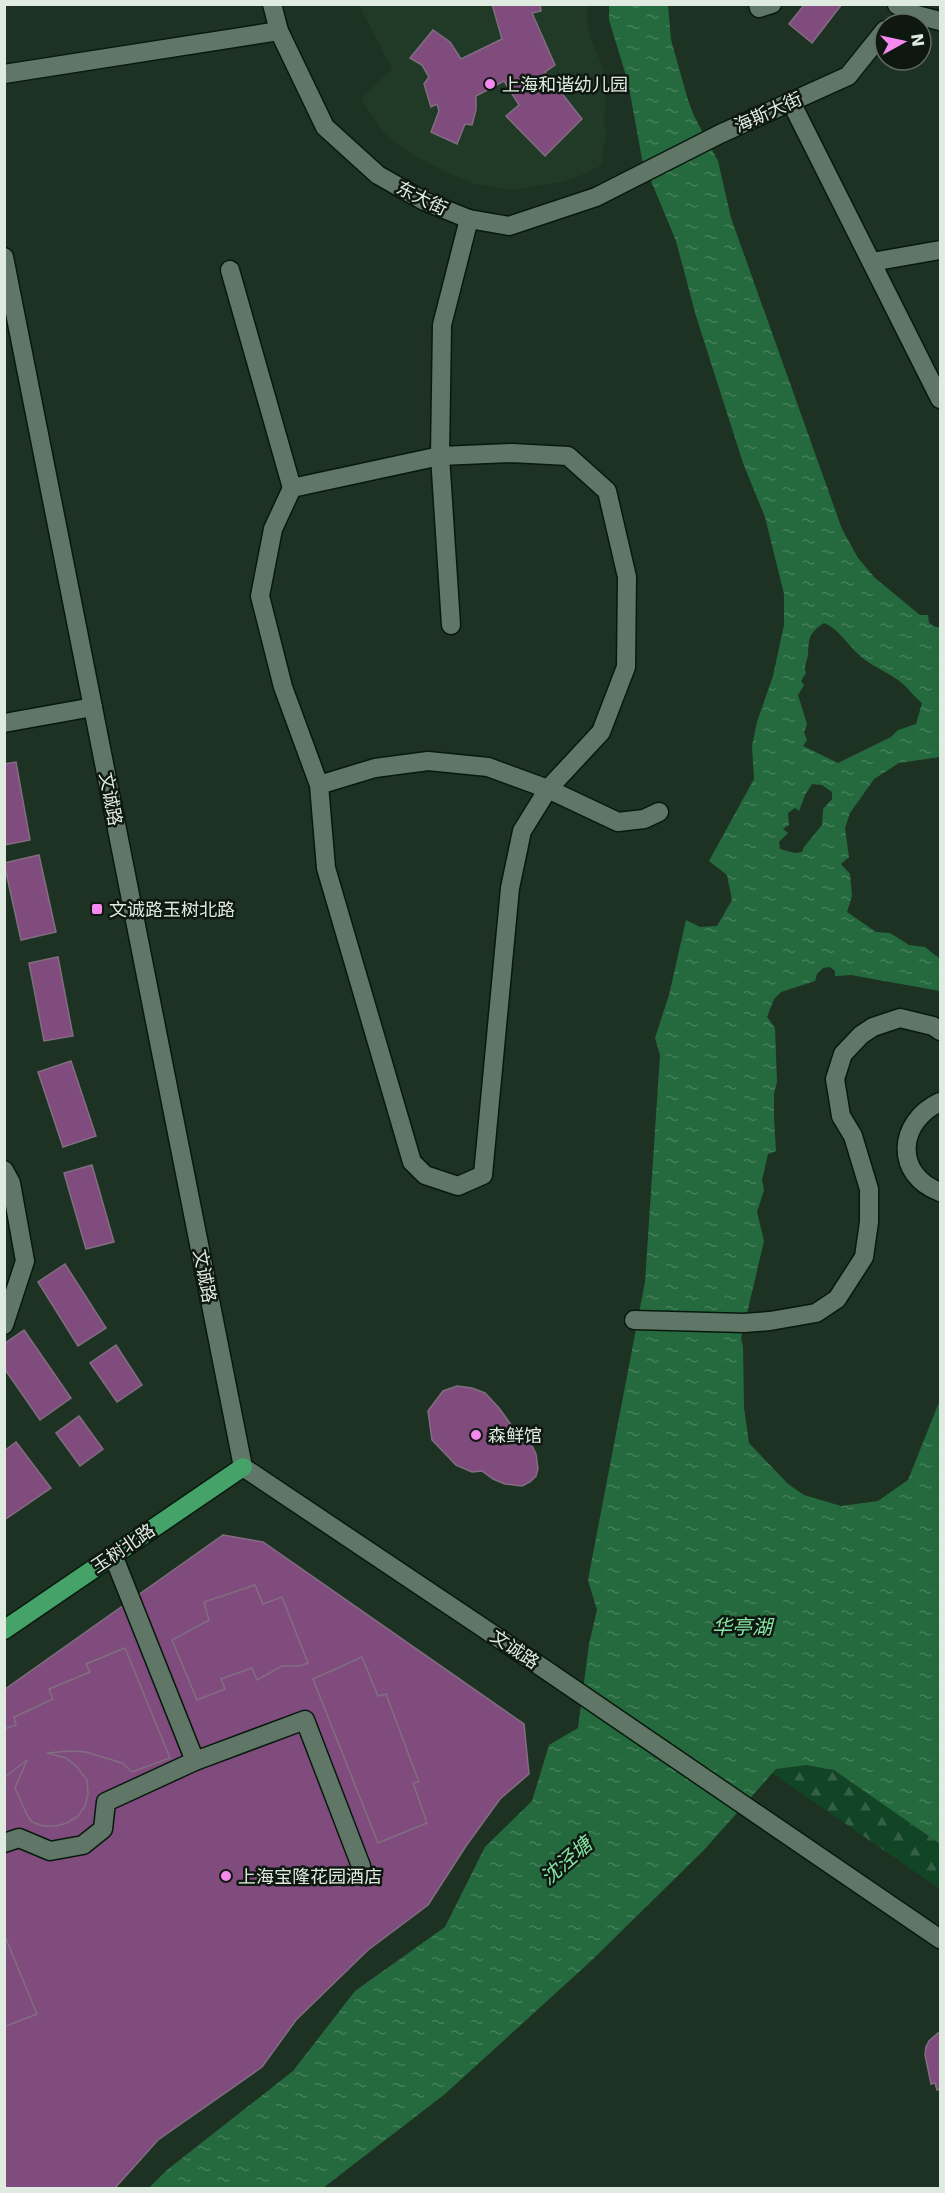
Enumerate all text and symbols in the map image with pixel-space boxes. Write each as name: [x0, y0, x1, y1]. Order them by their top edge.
north arrow: [873, 12, 933, 72]
text: N: [907, 32, 928, 48]
place label: 上海和谐幼儿园: [502, 74, 628, 95]
marker: 上海和谐幼儿园: [483, 77, 497, 91]
street label: 海斯大街: [731, 88, 805, 136]
street label: 东大街: [393, 177, 451, 219]
street label: 文诚路: [96, 770, 126, 828]
place label: 文诚路玉树北路: [109, 899, 235, 920]
marker: 文诚路玉树北路: [90, 902, 104, 916]
street label: 文诚路: [190, 1247, 220, 1305]
place label: 森鲜馆: [488, 1425, 542, 1446]
marker: 森鲜馆: [469, 1428, 483, 1442]
street label: 玉树北路: [87, 1519, 159, 1577]
water label: 华亭湖: [712, 1615, 775, 1639]
street label: 文诚路: [487, 1625, 543, 1673]
water label: 沈泾塘: [535, 1830, 599, 1890]
place label: 上海宝隆花园酒店: [238, 1866, 382, 1887]
marker: 上海宝隆花园酒店: [219, 1869, 233, 1883]

